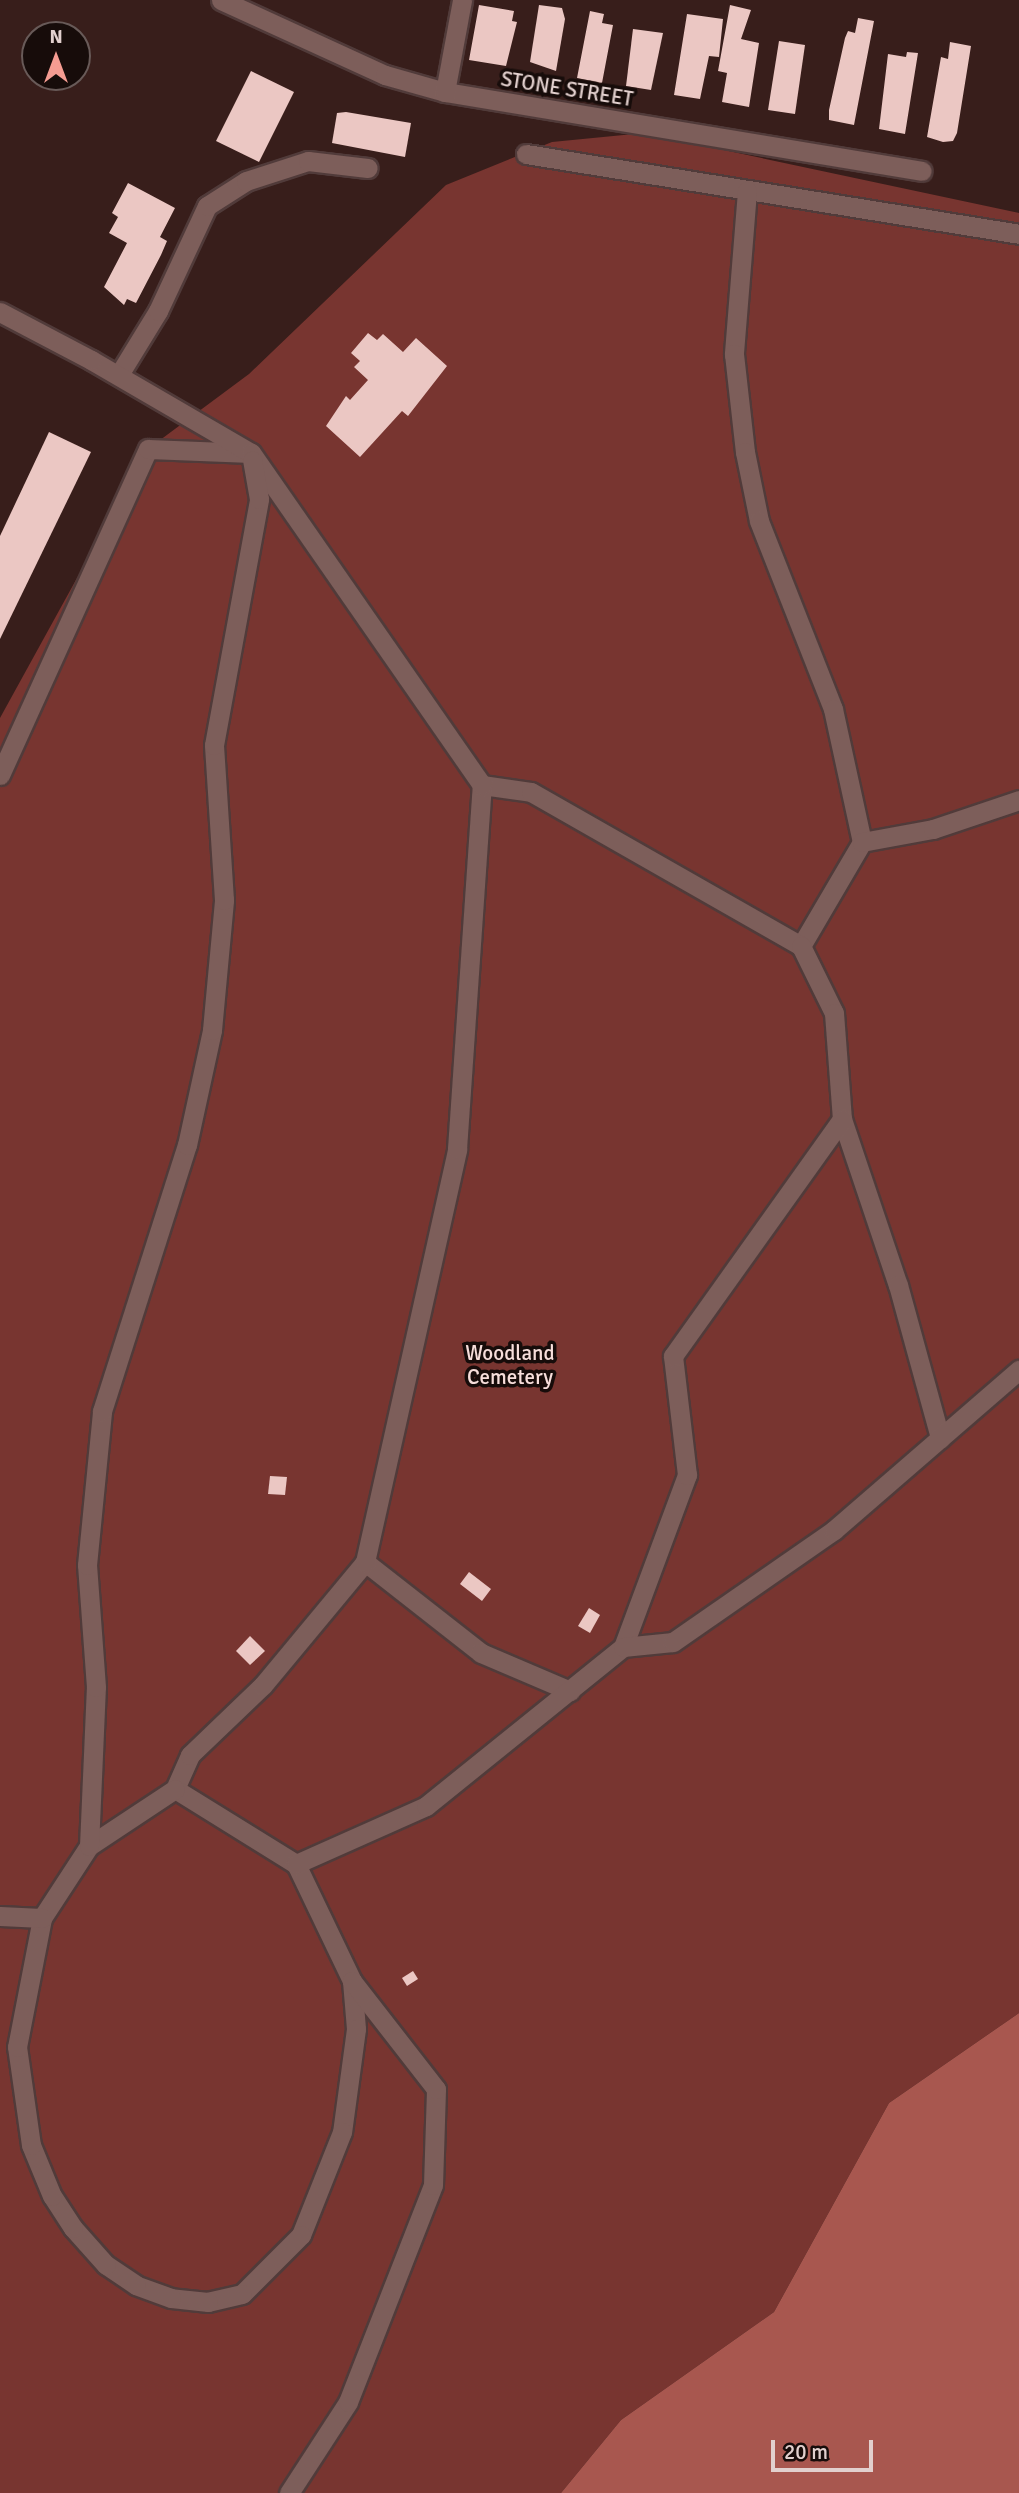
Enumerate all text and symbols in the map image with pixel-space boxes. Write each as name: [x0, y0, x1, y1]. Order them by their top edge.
north arrow: [21, 21, 91, 91]
text: N: [49, 25, 63, 49]
street label: STONE STREET: [499, 66, 635, 112]
park label: Woodland Cemetery: [465, 1340, 555, 1390]
scale bar: [774, 2426, 876, 2470]
text: 20 m: [784, 2439, 828, 2465]

